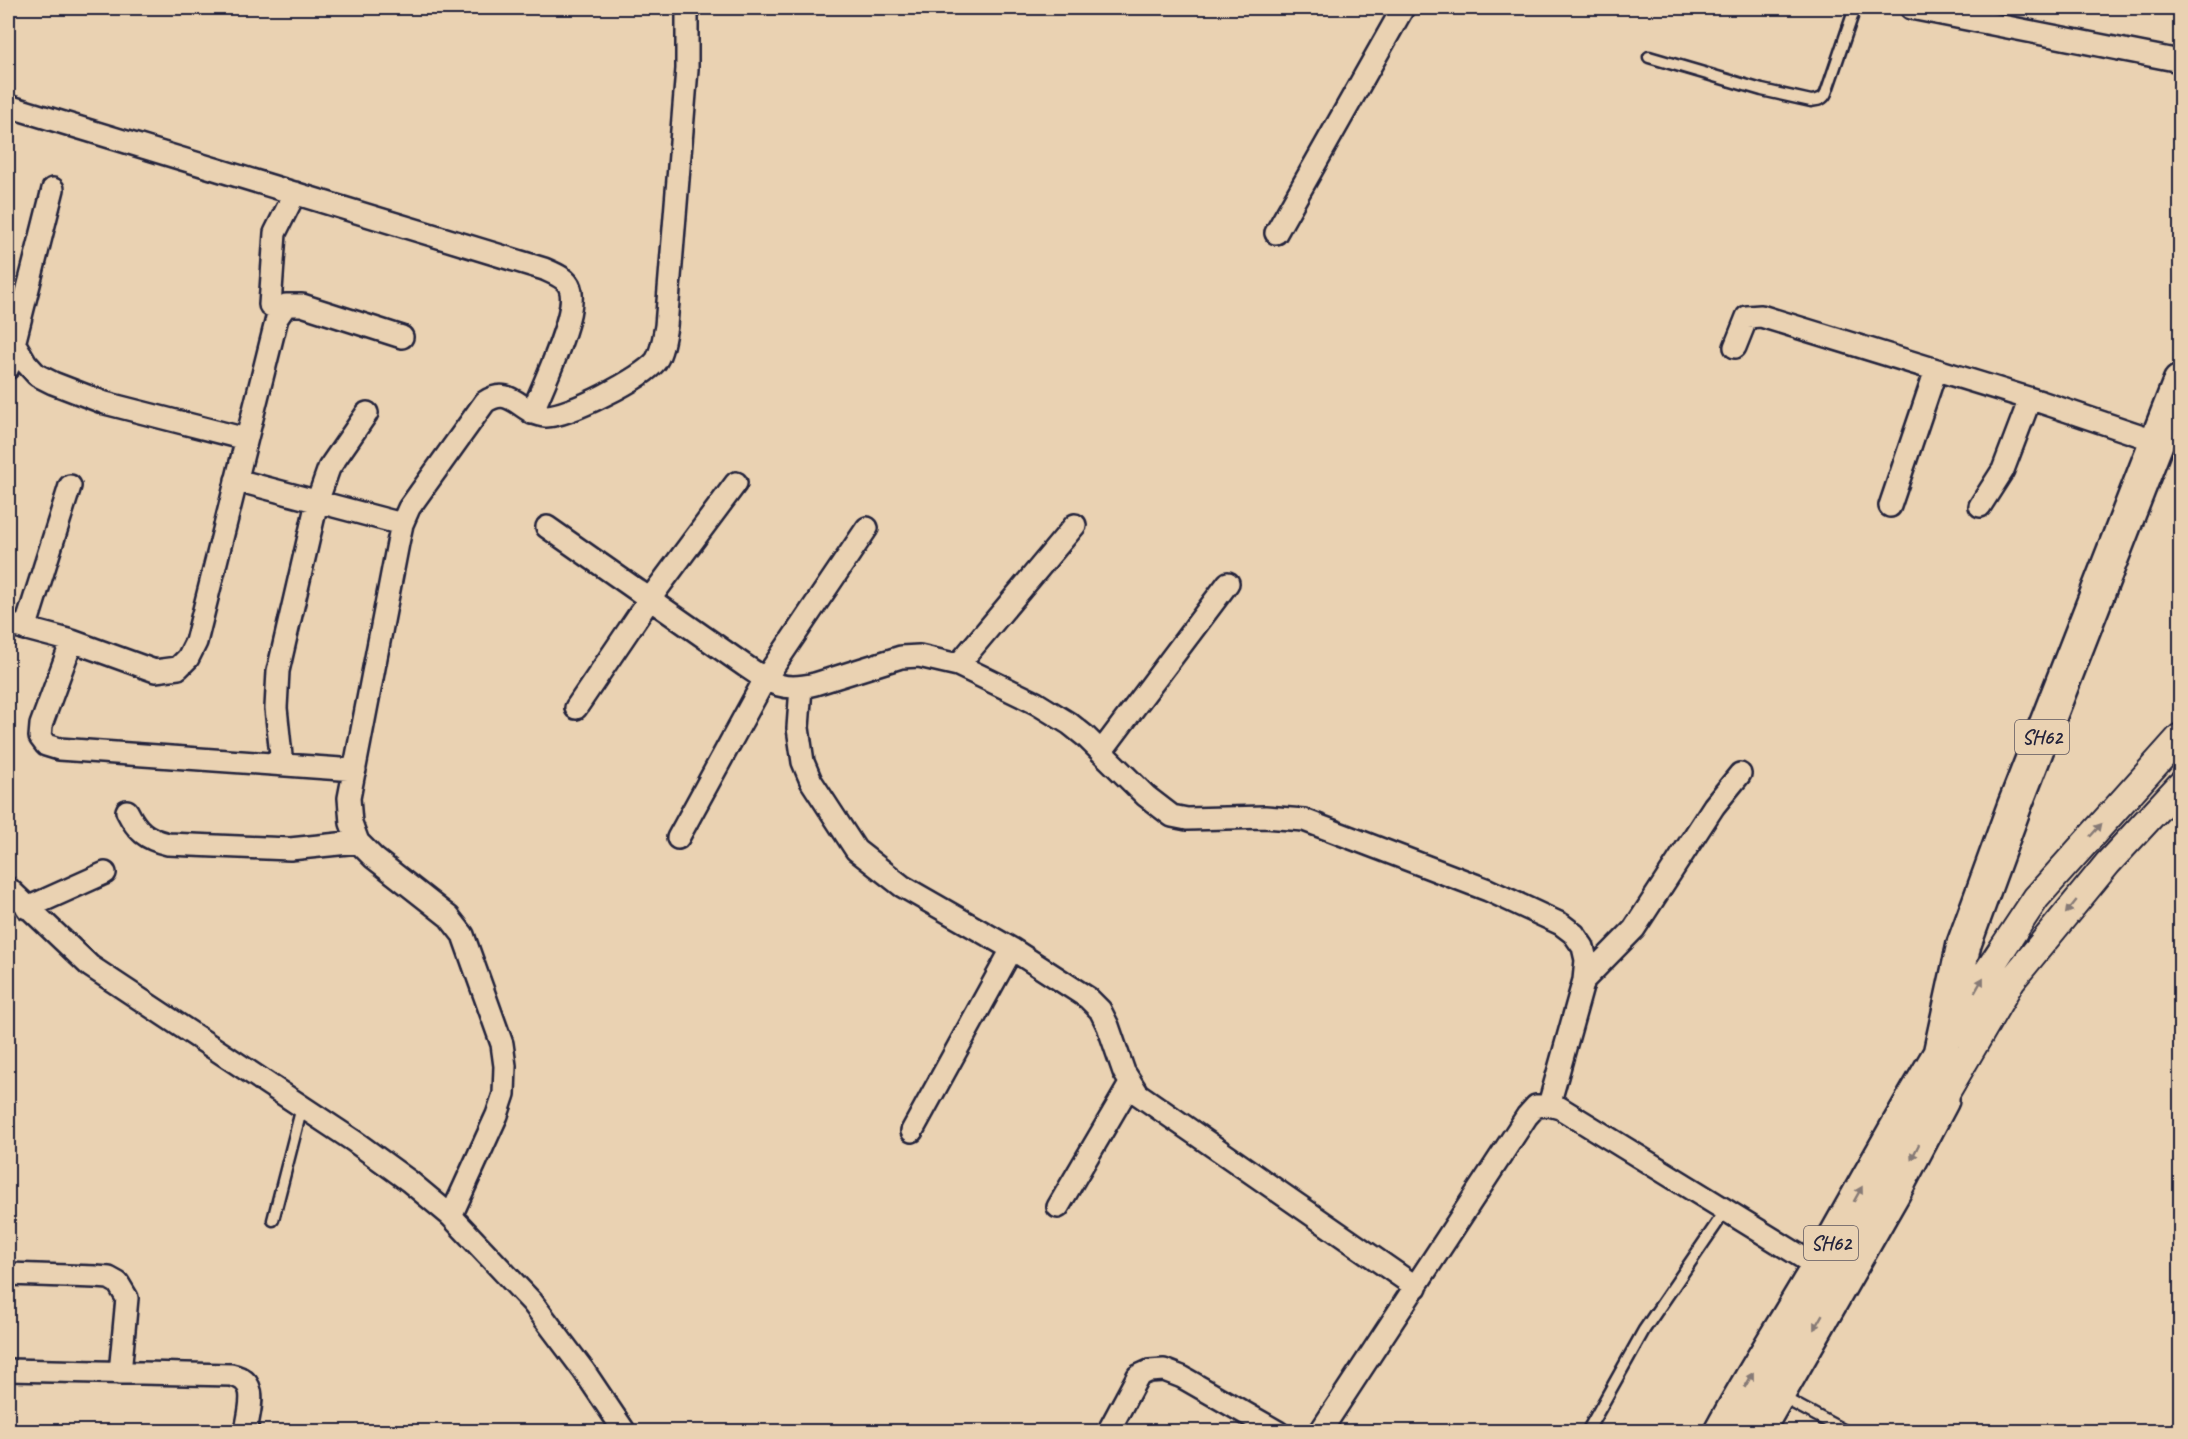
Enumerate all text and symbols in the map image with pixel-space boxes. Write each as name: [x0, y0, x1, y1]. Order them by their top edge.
road number: SH62: [2015, 720, 2069, 754]
one-way arrow: [2089, 823, 2102, 838]
one-way arrow: [2065, 899, 2078, 914]
one-way arrow: [1974, 977, 1984, 994]
one-way arrow: [1910, 1144, 1920, 1161]
one-way arrow: [1853, 1185, 1863, 1202]
road number: SH62: [1804, 1226, 1858, 1260]
one-way arrow: [1813, 1314, 1824, 1330]
one-way arrow: [1744, 1372, 1754, 1389]

